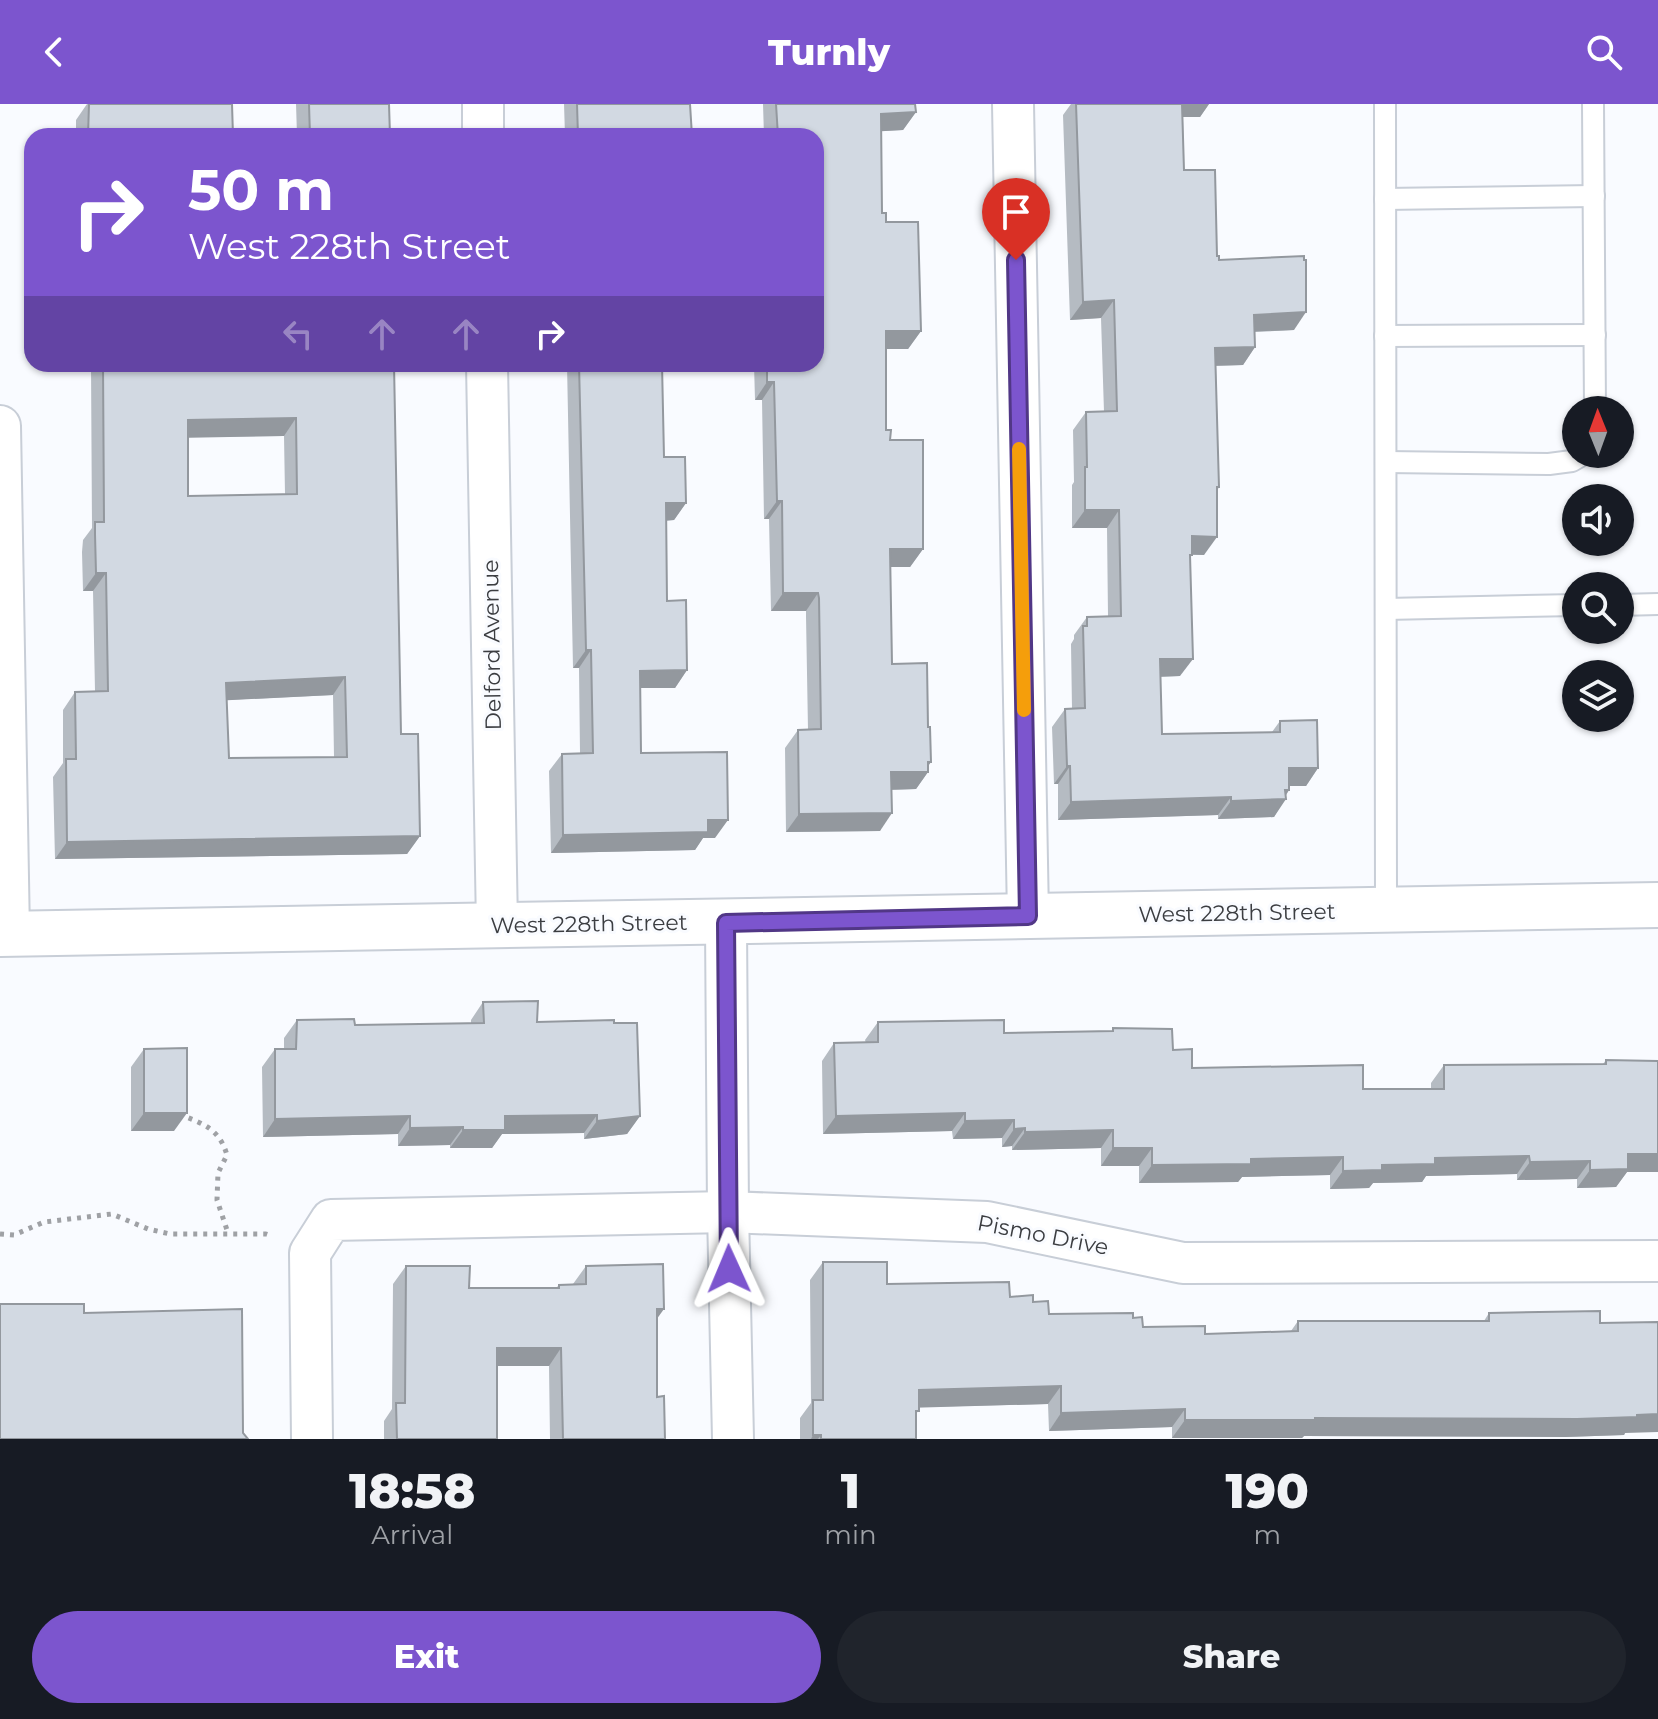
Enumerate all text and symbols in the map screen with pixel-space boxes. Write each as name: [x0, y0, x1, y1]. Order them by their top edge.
icon: back: [32, 30, 76, 74]
text: Turnly: [768, 30, 890, 74]
icon: search: [1582, 30, 1626, 74]
text: 50 m: [188, 156, 334, 224]
icon: right: [56, 160, 160, 264]
pin: [982, 178, 1050, 260]
icon: arrive: [994, 190, 1038, 234]
text: West 228th Street: [188, 224, 510, 268]
icon: left: [276, 312, 320, 356]
icon: ahead: [360, 312, 404, 356]
icon: ahead: [444, 312, 488, 356]
icon: right: [528, 312, 572, 356]
north arrow: [1562, 396, 1634, 468]
map controls: [1562, 396, 1634, 732]
button: sound: [1562, 484, 1634, 556]
street label: Delford Avenue: [477, 559, 507, 731]
button: search: [1562, 572, 1634, 644]
button: layers: [1562, 660, 1634, 732]
street label: West 228th Street: [1138, 898, 1336, 928]
street label: West 228th Street: [490, 909, 688, 939]
street label: Pismo Drive: [975, 1209, 1111, 1261]
position arrow: [687, 1227, 771, 1311]
text: 18:58: [349, 1462, 475, 1520]
text: 1: [841, 1462, 860, 1520]
text: 190: [1226, 1462, 1309, 1520]
text: Arrival: [371, 1519, 453, 1551]
text: min: [824, 1519, 877, 1551]
text: m: [1253, 1519, 1281, 1551]
button: Exit: [32, 1611, 821, 1703]
button: Share: [837, 1611, 1626, 1703]

